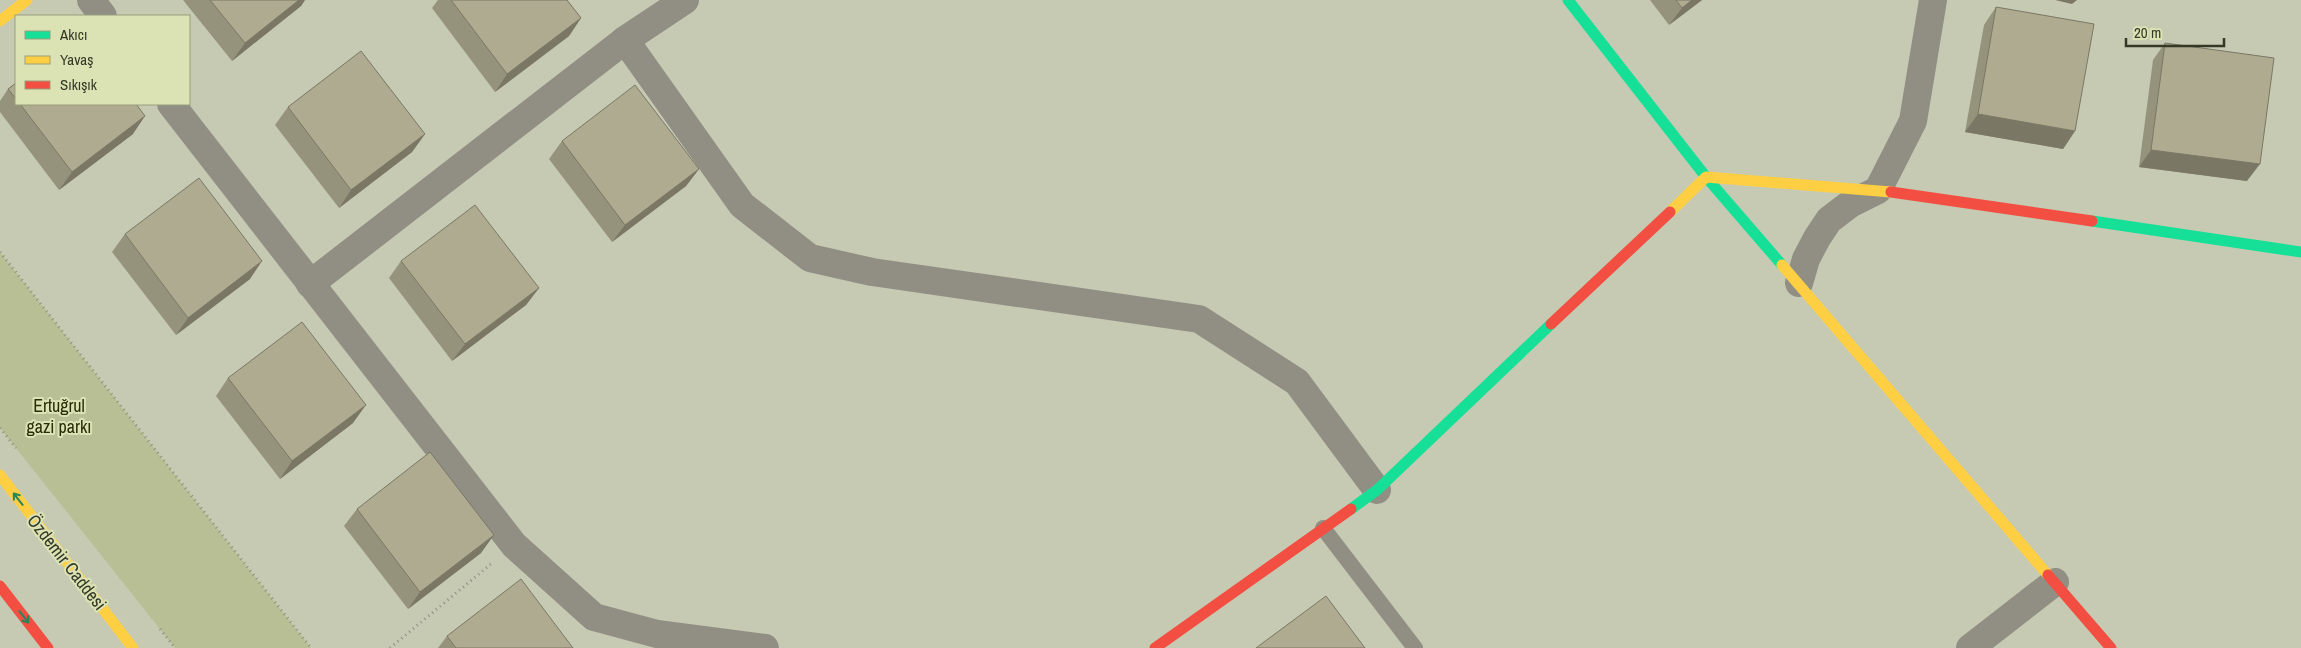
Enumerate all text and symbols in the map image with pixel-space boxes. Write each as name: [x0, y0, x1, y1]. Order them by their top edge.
legend: [15, 15, 190, 105]
scale bar: [2126, 15, 2224, 47]
text: 20 m: [2134, 22, 2161, 43]
text: Akıcı: [59, 24, 87, 45]
text: Yavaş: [60, 49, 93, 70]
text: Sıkışık: [60, 74, 98, 95]
park label: Ertuğrul gazi parkı: [27, 393, 91, 439]
one-way arrow: [13, 492, 24, 505]
street label: Özdemir Caddesi: [22, 509, 112, 615]
one-way arrow: [19, 610, 30, 623]

